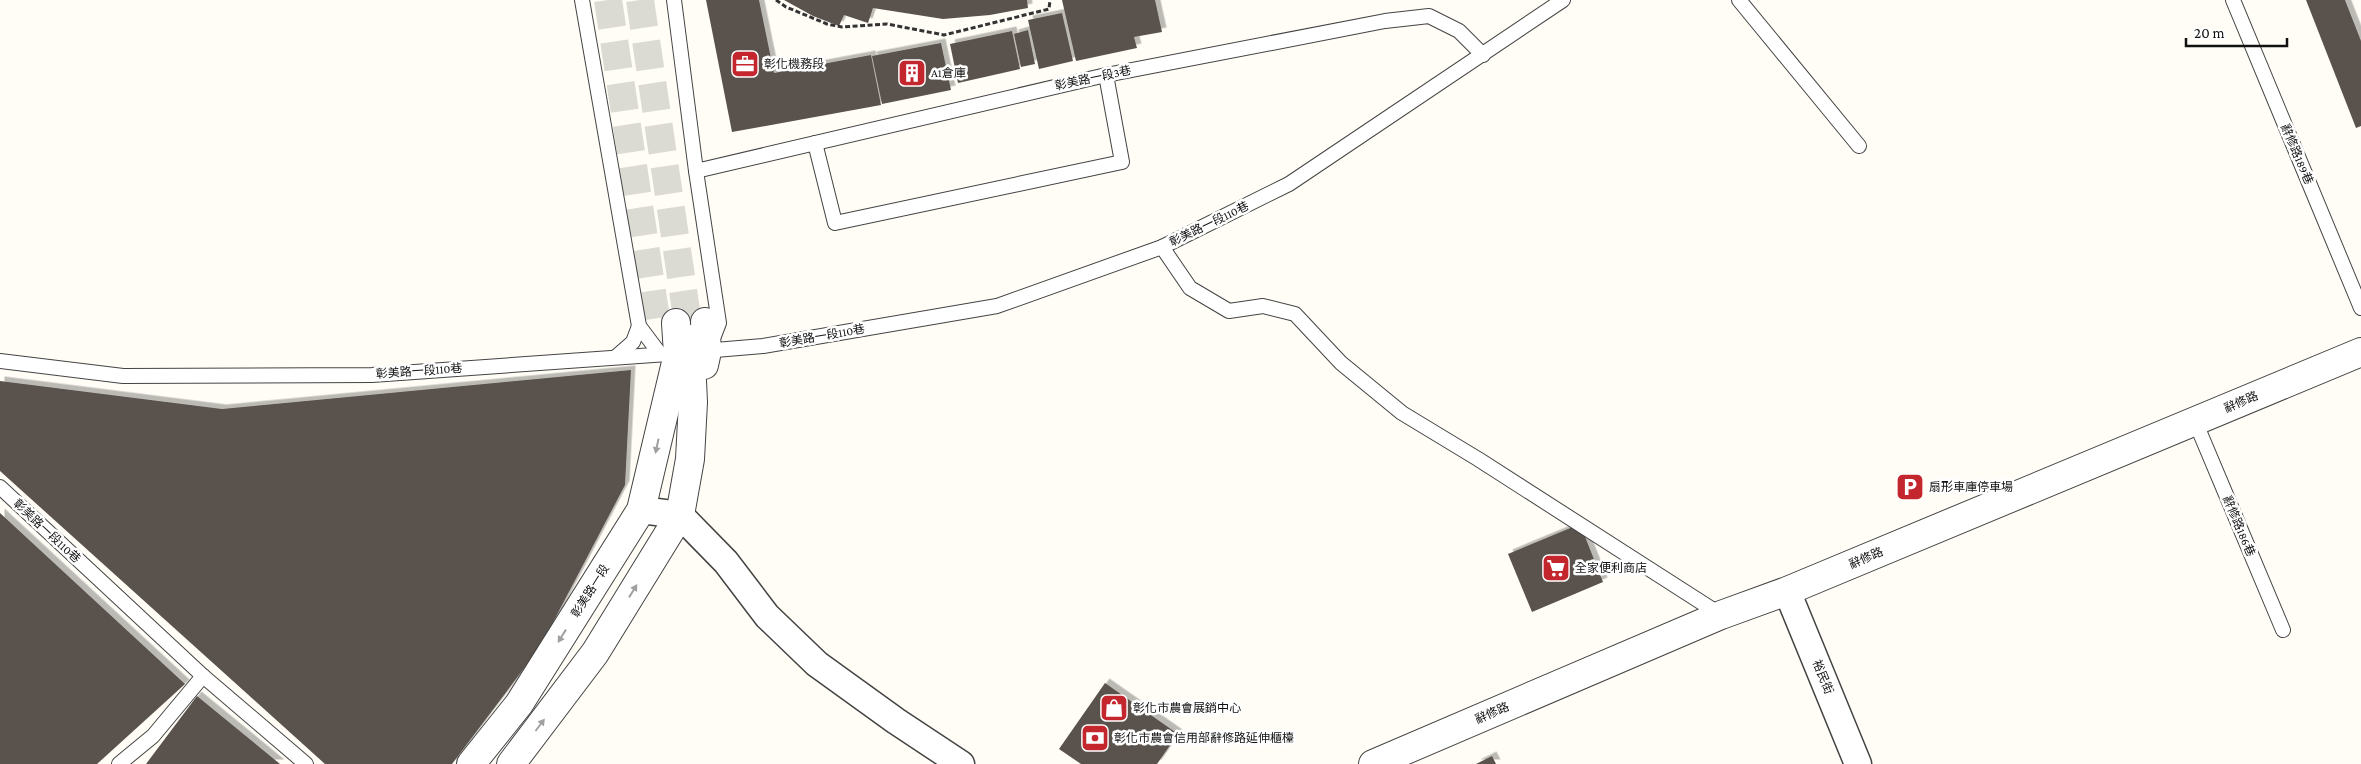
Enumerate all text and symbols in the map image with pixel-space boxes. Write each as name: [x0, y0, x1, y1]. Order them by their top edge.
scale bar: [2186, 15, 2287, 47]
text: 20 m: [2194, 25, 2225, 41]
office icon: 彰化機務段: [730, 49, 760, 79]
place label: 彰化機務段: [764, 57, 824, 71]
building icon: A1倉庫: [897, 58, 927, 88]
street label: 彰美路一段3巷: [1054, 63, 1132, 93]
place label: A1倉庫: [931, 66, 966, 80]
street label: 辭修路189巷: [2278, 122, 2316, 186]
street label: 彰美路一段110巷: [1167, 199, 1251, 249]
street label: 彰美路一段110巷: [778, 322, 866, 350]
street label: 彰美路一段110巷: [375, 361, 463, 381]
street label: 辭修路: [2222, 389, 2260, 415]
one-way arrow: [652, 438, 660, 454]
parking icon: 扇形車庫停車場: [1895, 472, 1925, 502]
place label: 扇形車庫停車場: [1929, 480, 2013, 494]
street label: 辭修路186巷: [2220, 494, 2258, 558]
street label: 彰美路一段110巷: [10, 496, 84, 566]
street label: 辭修路: [1847, 545, 1885, 571]
supermarket icon: 全家便利商店: [1541, 553, 1571, 583]
place label: 全家便利商店: [1575, 561, 1647, 575]
street label: 彰美路一段: [568, 562, 612, 620]
one-way arrow: [628, 585, 637, 598]
one-way arrow: [557, 629, 567, 643]
street label: 裕民街: [1810, 658, 1836, 696]
shop icon: 彰化市農會展銷中心: [1099, 693, 1129, 723]
street label: 辭修路: [1473, 700, 1511, 726]
place label: 彰化市農會展銷中心: [1133, 701, 1241, 715]
one-way arrow: [535, 718, 545, 732]
bank icon: 彰化市農會信用部辭修路延伸櫃檯: [1080, 723, 1110, 753]
place label: 彰化市農會信用部辭修路延伸櫃檯: [1114, 731, 1294, 745]

